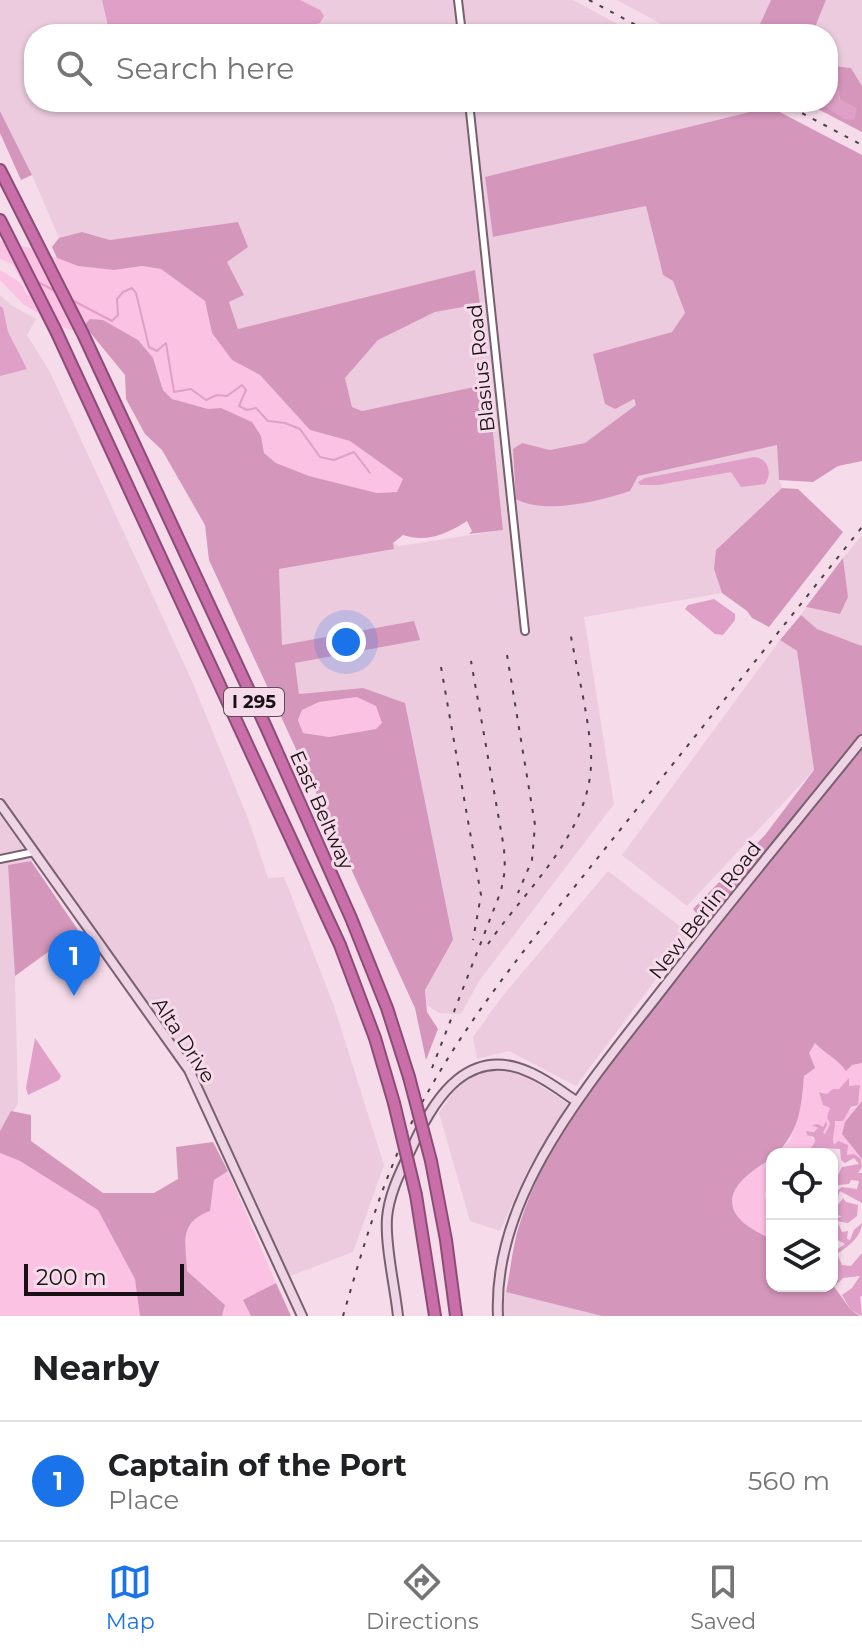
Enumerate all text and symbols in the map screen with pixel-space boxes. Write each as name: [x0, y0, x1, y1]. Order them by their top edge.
search box: [24, 24, 838, 112]
icon: search: [52, 46, 96, 90]
text: Search here: [116, 50, 294, 87]
street label: Blasius Road: [462, 303, 500, 433]
your location: [326, 622, 366, 662]
road number: I 295: [224, 688, 284, 716]
street label: East Beltway: [285, 747, 359, 873]
street label: New Berlin Road: [644, 836, 766, 984]
pin: 1: [48, 930, 100, 996]
street label: Alta Drive: [148, 993, 220, 1087]
map controls: [766, 1148, 838, 1292]
button: locate: [766, 1148, 838, 1220]
button: layers: [766, 1220, 838, 1292]
scale bar: [24, 1260, 184, 1296]
text: 200 m: [36, 1264, 107, 1291]
text: Nearby: [32, 1347, 159, 1389]
text: Captain of the Port: [108, 1447, 407, 1484]
text: 1: [53, 1465, 63, 1497]
text: 560 m: [748, 1465, 830, 1497]
text: Place: [108, 1484, 179, 1516]
tab: Map: [106, 1560, 155, 1635]
tab: Directions: [366, 1560, 479, 1635]
tab: Saved: [690, 1560, 756, 1635]

